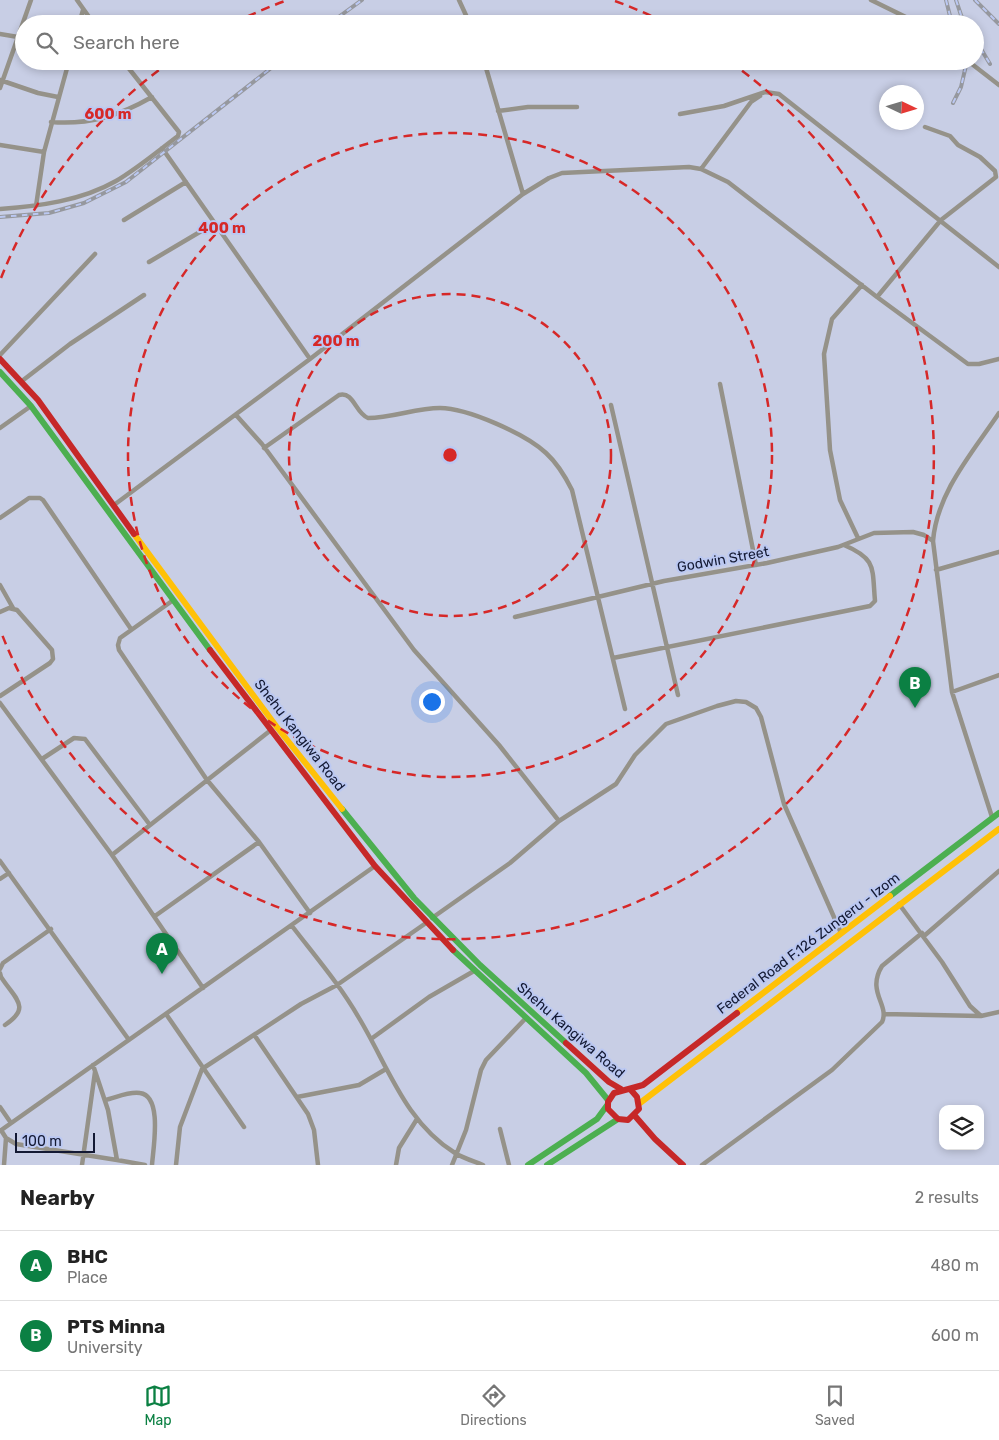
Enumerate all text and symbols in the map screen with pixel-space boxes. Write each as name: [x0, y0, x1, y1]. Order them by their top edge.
search box: [15, 15, 984, 70]
icon: search: [33, 29, 61, 57]
text: Search here: [73, 31, 180, 54]
north arrow: [879, 85, 924, 130]
text: 600 m: [84, 105, 132, 123]
text: 400 m: [198, 219, 246, 237]
text: 200 m: [312, 332, 360, 350]
centre of rings: [441, 446, 459, 464]
street label: Godwin Street: [676, 543, 771, 576]
pin: B: [899, 667, 931, 708]
street label: Shehu Kangiwa Road: [251, 676, 349, 795]
your location: [419, 689, 445, 715]
street label: Federal Road F.126 Zungeru - Izom: [714, 869, 903, 1018]
pin: A: [146, 933, 178, 974]
street label: Shehu Kangiwa Road: [513, 979, 628, 1082]
map controls: [939, 1105, 984, 1150]
button: layers: [939, 1105, 984, 1150]
scale bar: [15, 1130, 95, 1153]
text: 100 m: [22, 1133, 62, 1150]
text: Nearby: [20, 1185, 95, 1210]
text: 2 results: [915, 1188, 979, 1207]
text: BHC: [67, 1245, 108, 1268]
text: A: [30, 1256, 42, 1275]
text: 480 m: [931, 1256, 979, 1275]
text: Place: [67, 1268, 108, 1287]
text: PTS Minna: [67, 1315, 165, 1338]
text: B: [30, 1326, 42, 1345]
text: 600 m: [931, 1326, 979, 1345]
text: University: [67, 1338, 143, 1357]
tab: Map: [144, 1382, 172, 1429]
tab: Directions: [460, 1382, 527, 1429]
tab: Saved: [815, 1382, 855, 1429]

